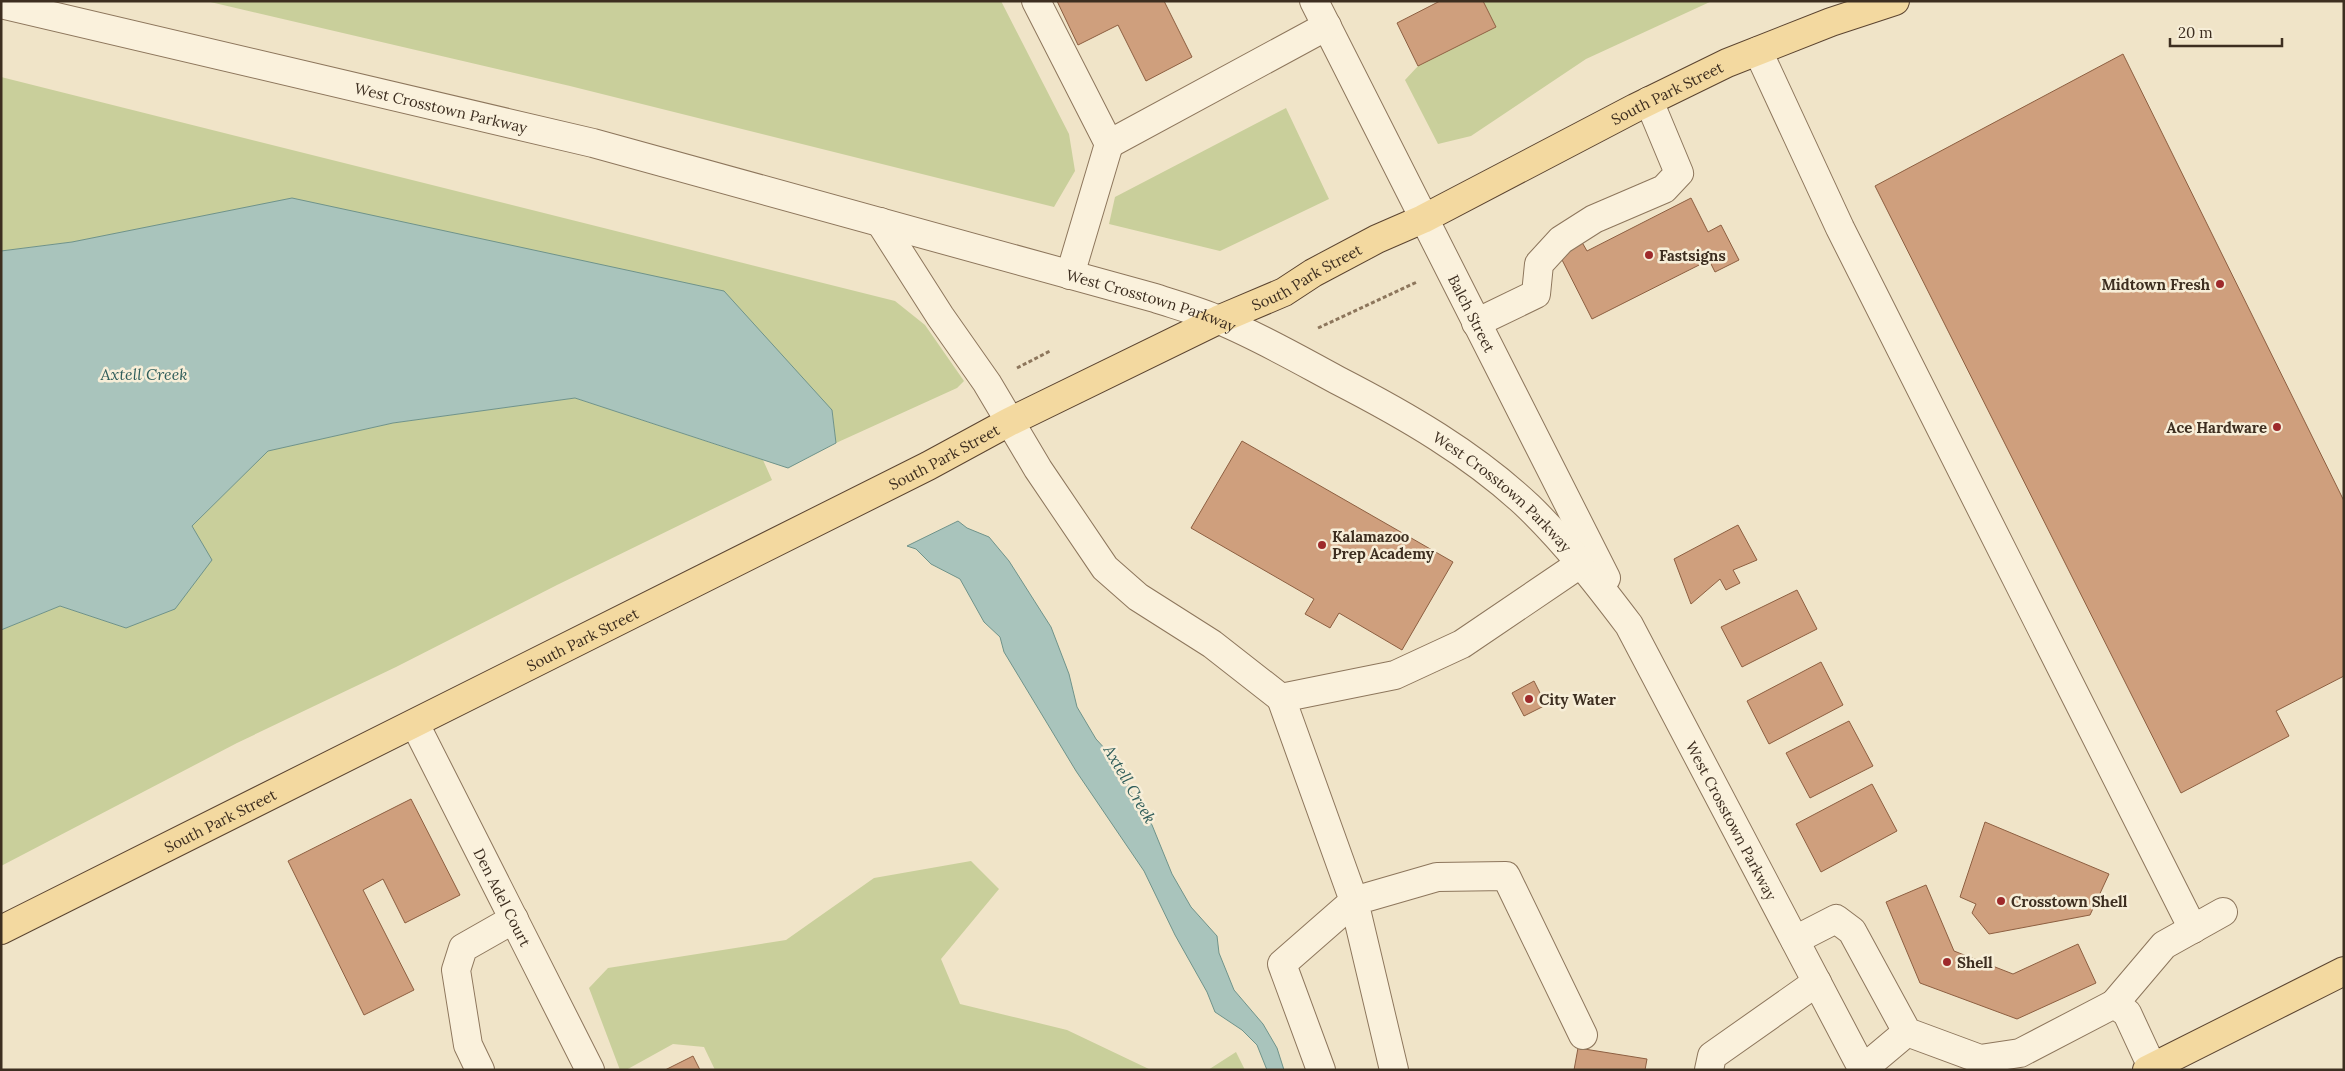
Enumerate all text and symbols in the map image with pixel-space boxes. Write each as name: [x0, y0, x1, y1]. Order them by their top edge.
scale bar: [2170, 15, 2282, 47]
text: 20 m: [2178, 23, 2213, 42]
street label: South Park Street: [1607, 57, 1726, 129]
street label: West Crosstown Parkway: [353, 78, 529, 137]
street label: South Park Street: [1249, 239, 1365, 314]
place label: Fastsigns: [1659, 246, 1726, 265]
marker: Fastsigns: [1643, 249, 1655, 261]
street label: West Crosstown Parkway: [1064, 264, 1239, 336]
street label: Balch Street: [1444, 271, 1500, 356]
place label: Midtown Fresh: [2101, 275, 2211, 294]
marker: Midtown Fresh: [2214, 278, 2226, 290]
water label: Axtell Creek: [99, 364, 188, 384]
place label: Ace Hardware: [2167, 418, 2267, 437]
street label: South Park Street: [885, 419, 1003, 494]
marker: Ace Hardware: [2271, 421, 2283, 433]
street label: West Crosstown Parkway: [1430, 427, 1576, 556]
place label: Kalamazoo Prep Academy: [1332, 527, 1435, 563]
marker: Kalamazoo Prep Academy: [1316, 539, 1328, 551]
street label: South Park Street: [523, 603, 642, 675]
place label: City Water: [1539, 690, 1617, 709]
marker: City Water: [1523, 693, 1535, 705]
street label: West Crosstown Parkway: [1682, 738, 1781, 903]
water label: Axtell Creek: [1099, 740, 1160, 827]
street label: South Park Street: [161, 784, 279, 856]
street label: Den Adel Court: [470, 845, 535, 950]
place label: Crosstown Shell: [2011, 892, 2128, 911]
marker: Crosstown Shell: [1995, 895, 2007, 907]
place label: Shell: [1957, 953, 1993, 972]
marker: Shell: [1941, 956, 1953, 968]

